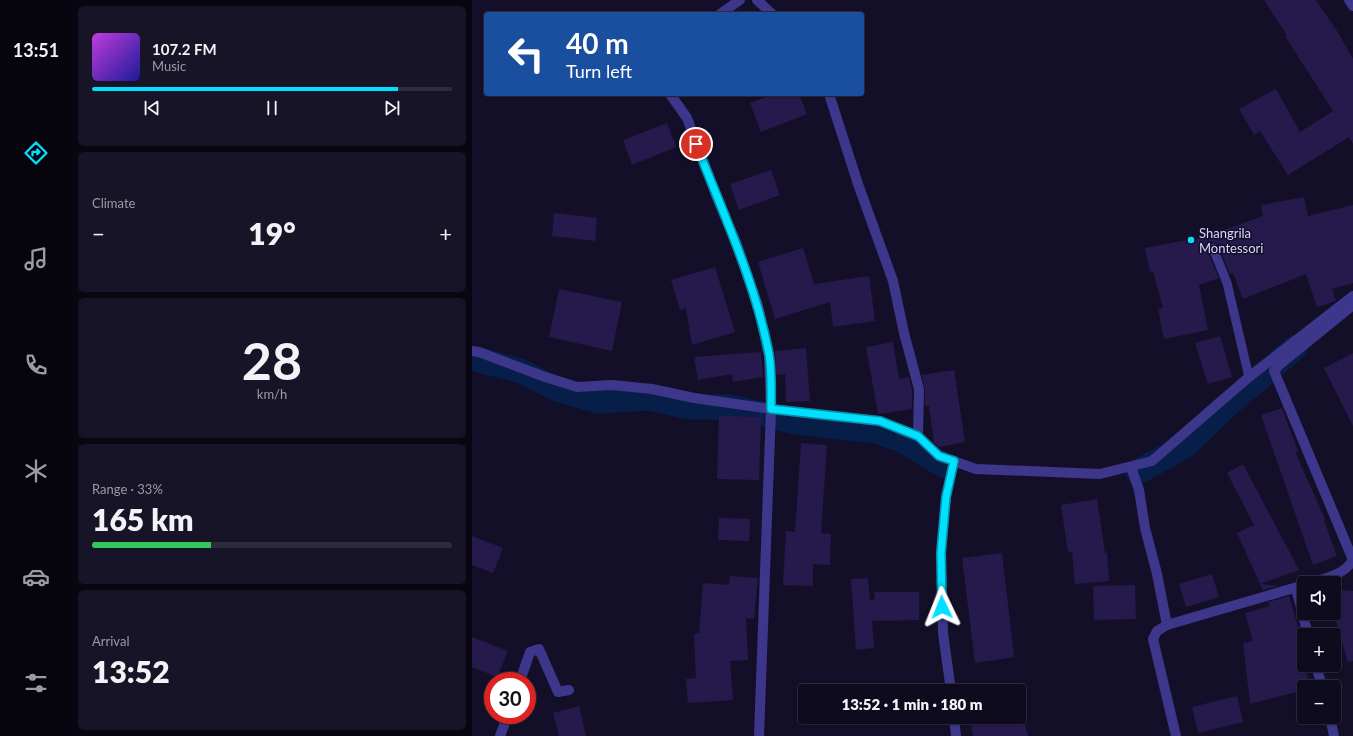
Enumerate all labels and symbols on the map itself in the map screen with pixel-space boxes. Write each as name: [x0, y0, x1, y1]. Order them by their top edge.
pin: [679, 127, 713, 161]
place label: Shangrila Montessori: [1199, 225, 1263, 256]
marker: Shangrila Montessori: [1186, 235, 1196, 245]
position arrow: [921, 586, 963, 628]
speed limit sign: 30: [484, 672, 536, 724]

